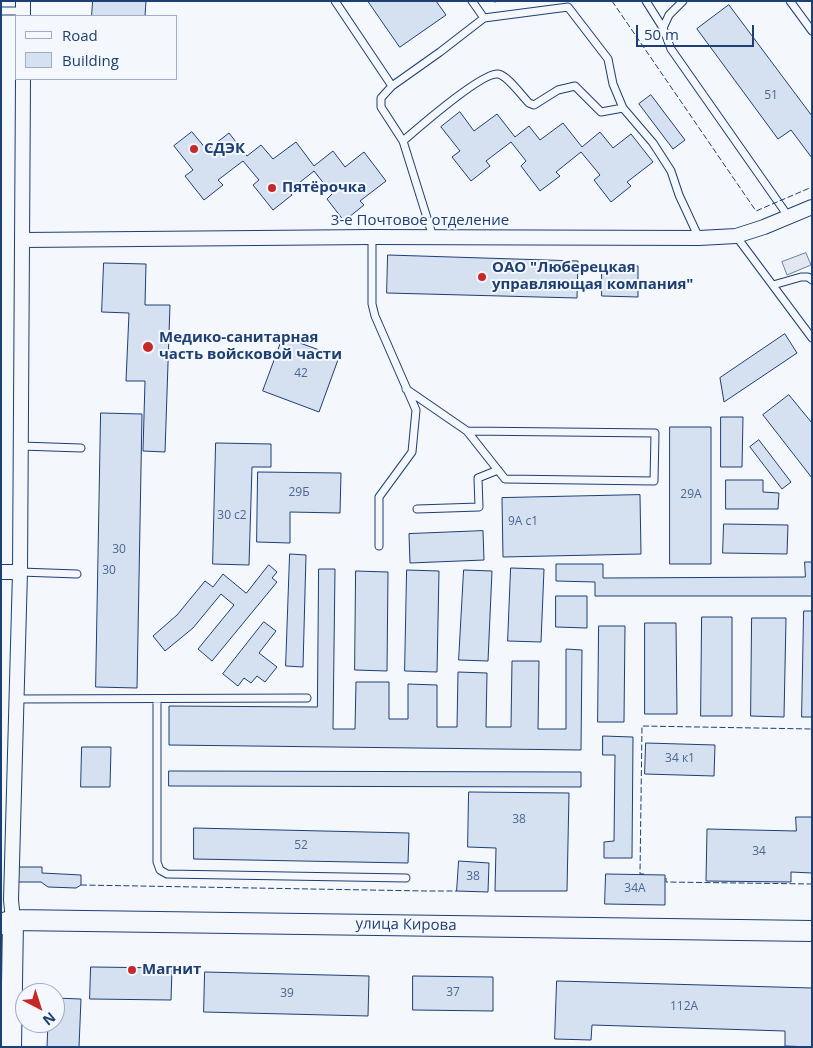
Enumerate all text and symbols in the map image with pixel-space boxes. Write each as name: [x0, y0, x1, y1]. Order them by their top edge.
legend: [15, 15, 178, 80]
scale bar: [638, 15, 756, 47]
text: 50 m: [644, 24, 679, 44]
text: Road: [62, 25, 98, 45]
text: Building: [62, 50, 119, 70]
house number: 51: [764, 89, 778, 103]
place label: СДЭК: [204, 140, 245, 158]
marker: СДЭК: [188, 143, 200, 155]
place label: Пятёрочка: [282, 179, 366, 197]
marker: Пятёрочка: [266, 182, 278, 194]
street label: 3-е Почтовое отделение: [331, 212, 509, 230]
place label: ОАО "Люберецкая управляющая компания": [492, 259, 693, 294]
marker: ОАО "Люберецкая управляющая компания": [476, 271, 488, 283]
place label: Медико-санитарная часть войсковой части: [159, 329, 342, 364]
marker: Медико-санитарная часть войсковой части: [141, 340, 155, 354]
house number: 42: [294, 367, 308, 381]
house number: 29Б: [288, 486, 310, 500]
house number: 29А: [680, 488, 702, 502]
house number: 30 с2: [217, 509, 247, 523]
house number: 9А с1: [508, 515, 538, 529]
house number: 30: [112, 543, 126, 557]
house number: 30: [102, 564, 116, 578]
house number: 34 к1: [665, 752, 695, 766]
house number: 38: [512, 813, 526, 827]
house number: 52: [294, 839, 308, 853]
house number: 34: [752, 845, 766, 859]
house number: 38: [466, 870, 480, 884]
house number: 34А: [624, 882, 646, 896]
street label: улица Кирова: [355, 915, 457, 935]
place label: Магнит: [142, 961, 201, 979]
marker: Магнит: [126, 964, 138, 976]
north arrow: [15, 983, 65, 1033]
house number: 37: [446, 986, 460, 1000]
house number: 39: [280, 987, 294, 1001]
house number: 112А: [670, 1000, 698, 1014]
text: N: [39, 1008, 60, 1030]

